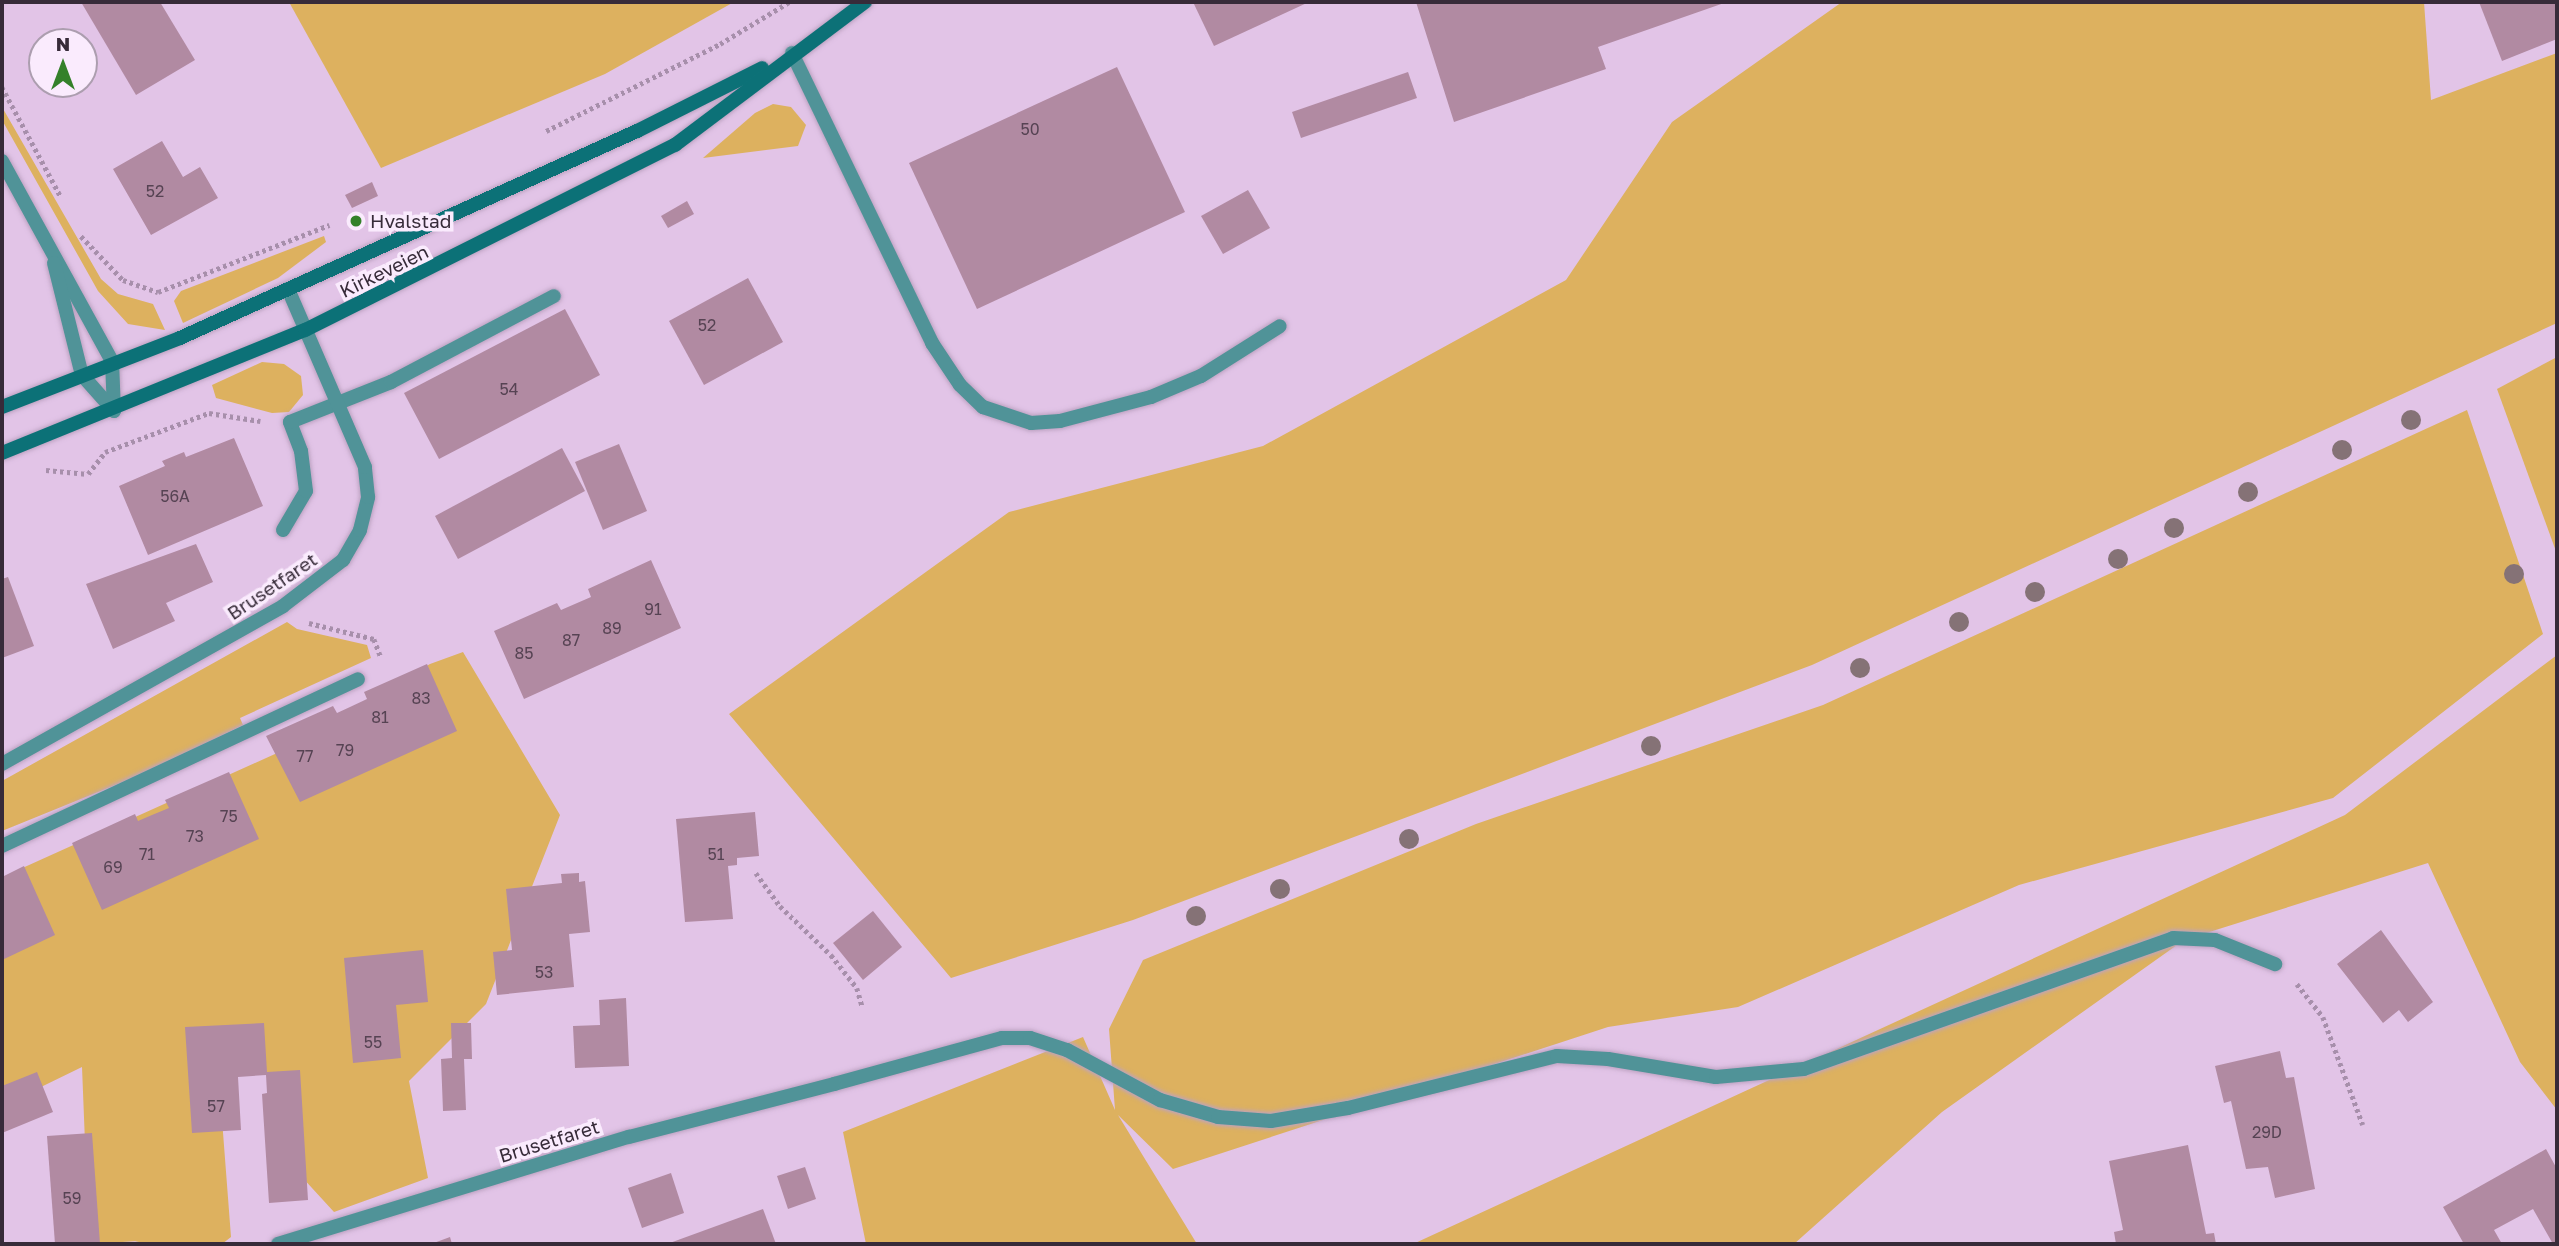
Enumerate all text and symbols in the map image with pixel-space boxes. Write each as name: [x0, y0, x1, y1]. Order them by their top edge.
north arrow: [28, 28, 98, 98]
text: N: [56, 32, 70, 55]
house number: 50: [1020, 119, 1040, 139]
house number: 52: [146, 181, 164, 201]
place label: Hvalstad: [370, 210, 451, 232]
marker: Hvalstad: [348, 213, 364, 229]
street label: Kirkeveien: [336, 240, 432, 302]
house number: 52: [698, 315, 716, 335]
house number: 54: [499, 379, 519, 399]
house number: 56A: [160, 486, 190, 506]
street label: Brusetfaret: [223, 548, 321, 624]
house number: 91: [644, 599, 662, 619]
house number: 89: [602, 618, 622, 638]
house number: 87: [562, 630, 580, 650]
house number: 85: [514, 643, 534, 663]
house number: 83: [411, 688, 431, 708]
house number: 81: [371, 707, 389, 727]
house number: 79: [336, 740, 354, 760]
house number: 77: [297, 746, 313, 766]
house number: 75: [220, 806, 238, 826]
house number: 73: [186, 826, 204, 846]
house number: 71: [139, 844, 155, 864]
house number: 51: [707, 844, 725, 864]
house number: 69: [103, 857, 123, 877]
house number: 53: [535, 962, 553, 982]
house number: 55: [364, 1032, 382, 1052]
house number: 57: [207, 1096, 225, 1116]
street label: Brusetfaret: [496, 1115, 602, 1167]
house number: 29D: [2252, 1122, 2282, 1142]
house number: 59: [63, 1188, 81, 1208]

